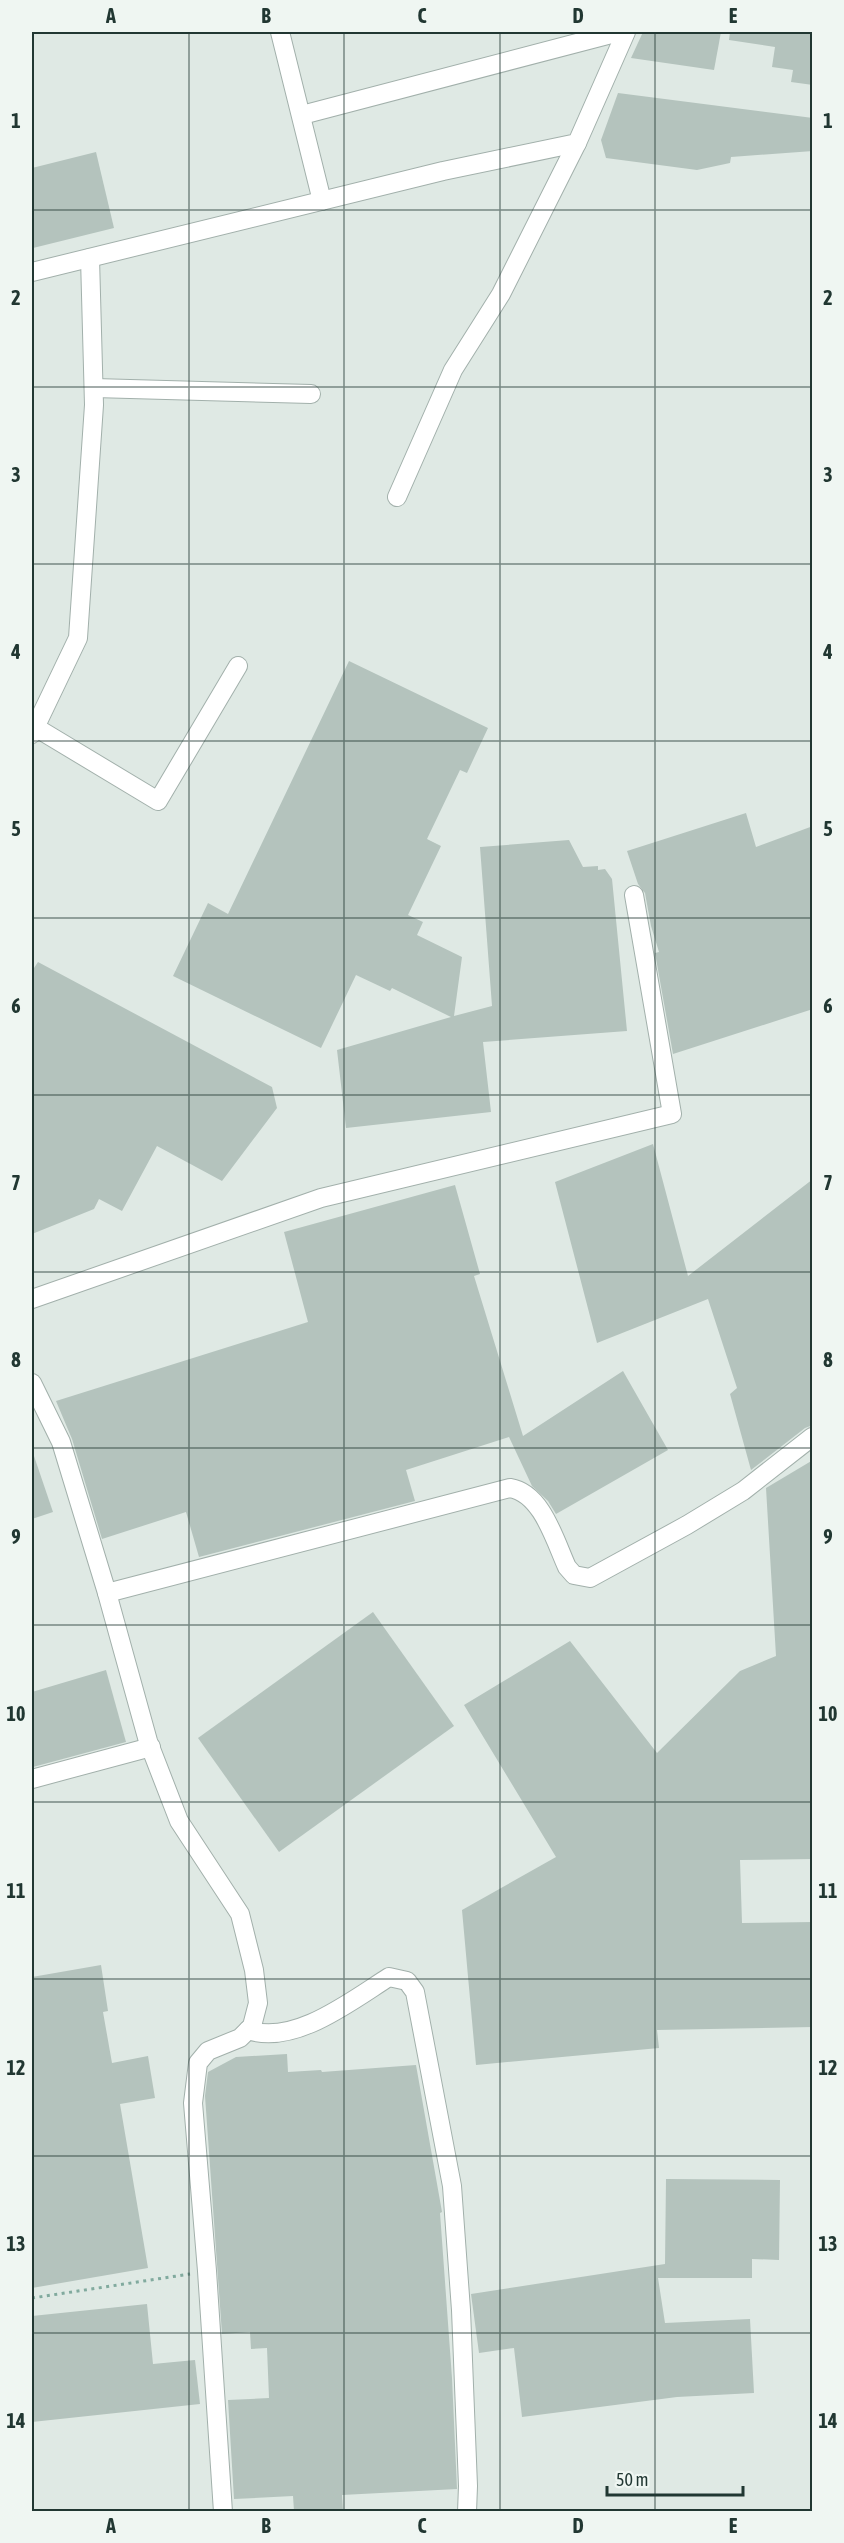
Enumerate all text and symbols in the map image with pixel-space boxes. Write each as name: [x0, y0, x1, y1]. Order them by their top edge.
text: A: [105, 4, 116, 27]
text: B: [261, 4, 271, 27]
text: C: [418, 4, 427, 27]
text: D: [572, 4, 584, 27]
text: E: [729, 4, 738, 27]
text: 1: [11, 109, 21, 132]
text: 1: [823, 109, 833, 132]
text: 2: [11, 286, 21, 309]
text: 2: [823, 286, 833, 309]
text: 3: [11, 463, 21, 486]
text: 3: [823, 463, 833, 486]
text: 4: [10, 640, 21, 663]
text: 4: [822, 640, 833, 663]
text: 5: [11, 817, 21, 840]
text: 5: [823, 817, 833, 840]
text: 6: [11, 994, 21, 1017]
text: 6: [823, 994, 833, 1017]
text: 7: [11, 1171, 21, 1194]
text: 7: [823, 1171, 833, 1194]
text: 8: [11, 1348, 21, 1371]
text: 8: [823, 1348, 833, 1371]
text: 9: [11, 1525, 21, 1548]
text: 9: [823, 1525, 833, 1548]
text: 10: [7, 1702, 25, 1725]
text: 10: [819, 1702, 837, 1725]
text: 11: [7, 1879, 25, 1902]
text: 11: [819, 1879, 837, 1902]
text: 12: [7, 2056, 25, 2079]
text: 12: [819, 2056, 837, 2079]
text: 13: [7, 2232, 25, 2255]
text: 13: [819, 2232, 837, 2255]
text: 14: [7, 2409, 25, 2432]
text: 14: [819, 2409, 837, 2432]
scale bar: [607, 2459, 744, 2497]
text: 50 m: [616, 2469, 648, 2490]
text: A: [105, 2514, 116, 2537]
text: B: [261, 2514, 271, 2537]
text: C: [418, 2514, 427, 2537]
text: D: [572, 2514, 584, 2537]
text: E: [729, 2514, 738, 2537]

